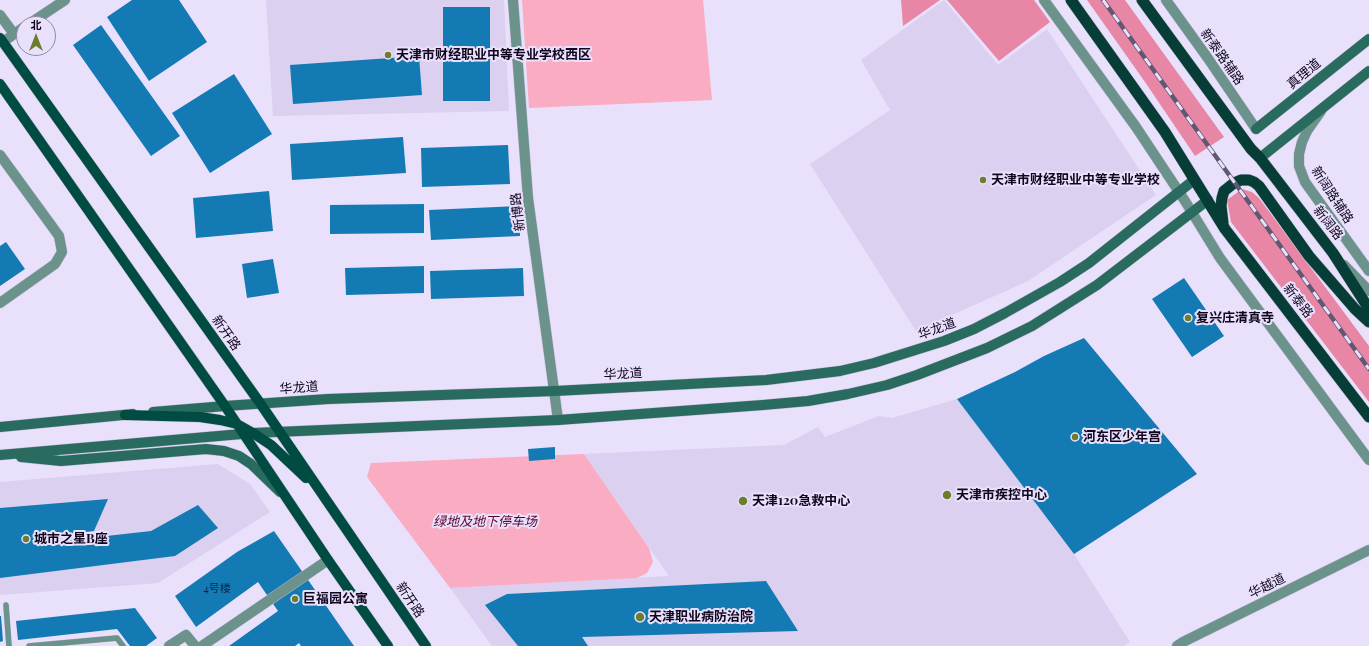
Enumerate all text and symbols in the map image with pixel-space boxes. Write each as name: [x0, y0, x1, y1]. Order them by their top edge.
north arrow: [16, 16, 56, 56]
text: 北: [31, 17, 42, 32]
street label: 新泰路辅路: [1197, 26, 1247, 88]
place label: 天津市财经职业中等专业学校西区: [396, 47, 591, 63]
marker: 天津市财经职业中等专业学校西区: [383, 50, 393, 60]
street label: 真理道: [1284, 56, 1324, 92]
street label: 新阔路辅路: [1308, 163, 1356, 227]
place label: 天津市财经职业中等专业学校: [991, 172, 1160, 188]
marker: 天津市财经职业中等专业学校: [978, 175, 988, 185]
street label: 新博路: [508, 192, 528, 232]
street label: 新阔路: [1310, 203, 1346, 243]
street label: 新泰路: [1280, 281, 1316, 321]
place label: 复兴庄清真寺: [1196, 310, 1274, 326]
street label: 新开路: [208, 313, 244, 353]
marker: 复兴庄清真寺: [1183, 313, 1193, 323]
street label: 华龙道: [916, 315, 958, 343]
street label: 华龙道: [603, 365, 643, 383]
street label: 华龙道: [279, 379, 319, 397]
place label: 河东区少年宫: [1083, 429, 1161, 445]
marker: 河东区少年宫: [1070, 432, 1080, 442]
place label: 天津市疾控中心: [956, 487, 1047, 503]
marker: 天津市疾控中心: [941, 489, 953, 501]
place label: 天津120急救中心: [752, 493, 850, 509]
marker: 天津120急救中心: [737, 495, 749, 507]
park label: 绿地及地下停车场: [433, 514, 537, 530]
place label: 城市之星B座: [34, 531, 108, 547]
marker: 城市之星B座: [21, 534, 31, 544]
street label: 华越道: [1246, 570, 1288, 602]
street label: 新开路: [393, 579, 427, 621]
house number: 4号楼: [203, 582, 231, 596]
place label: 巨福园公寓: [303, 591, 368, 607]
marker: 巨福园公寓: [290, 594, 300, 604]
place label: 天津职业病防治院: [649, 609, 753, 625]
marker: 天津职业病防治院: [634, 611, 646, 623]

